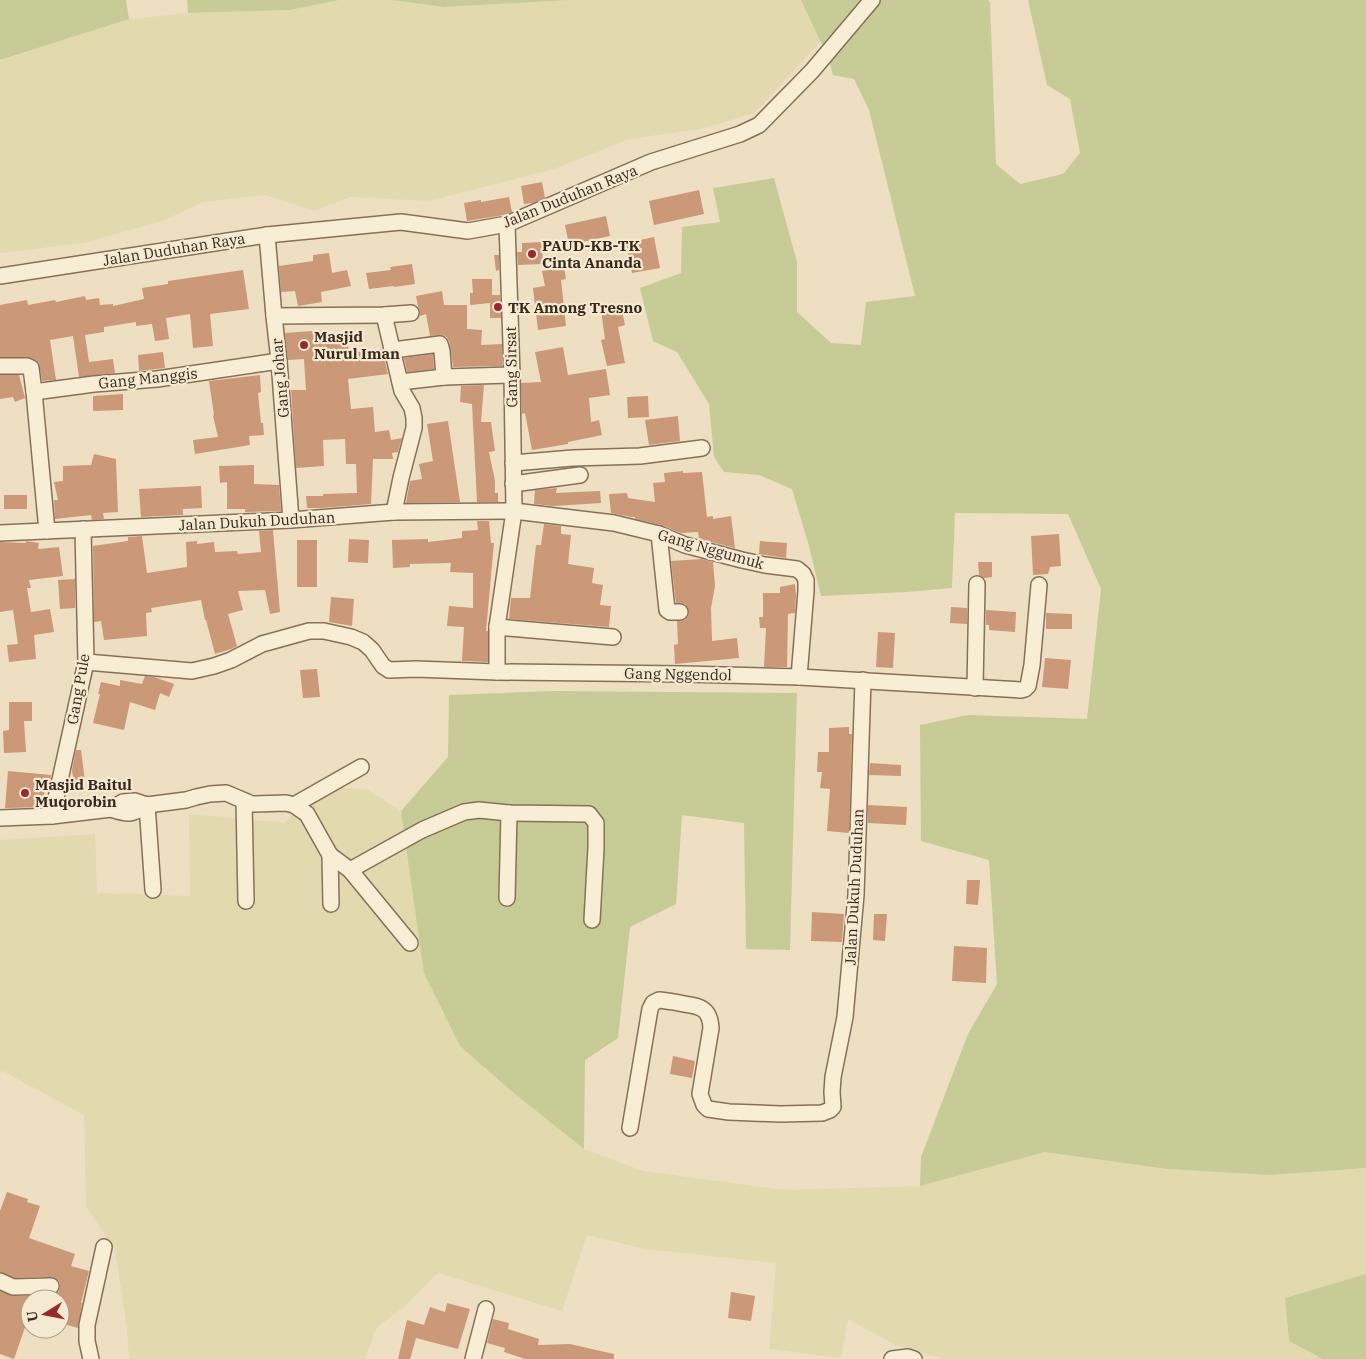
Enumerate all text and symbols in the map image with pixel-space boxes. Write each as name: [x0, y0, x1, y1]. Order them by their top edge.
street label: Jalan Duduhan Raya: [500, 160, 640, 232]
street label: Jalan Duduhan Raya: [102, 228, 246, 270]
place label: PAUD-KB-TK Cinta Ananda: [542, 236, 642, 272]
marker: PAUD-KB-TK Cinta Ananda: [526, 248, 538, 260]
place label: TK Among Tresno: [508, 298, 642, 317]
marker: TK Among Tresno: [492, 301, 504, 313]
street label: Gang Sirsat: [501, 326, 521, 408]
place label: Masjid Nurul Iman: [314, 327, 400, 363]
street label: Gang Johar: [267, 337, 293, 419]
marker: Masjid Nurul Iman: [298, 339, 310, 351]
street label: Gang Manggis: [97, 363, 199, 393]
street label: Jalan Dukuh Duduhan: [178, 507, 336, 535]
street label: Gang Nggumuk: [656, 525, 767, 573]
street label: Gang Pule: [62, 652, 94, 726]
street label: Gang Nggendol: [624, 664, 732, 684]
place label: Masjid Baitul Muqorobin: [35, 775, 132, 811]
marker: Masjid Baitul Muqorobin: [19, 787, 31, 799]
street label: Jalan Dukuh Duduhan: [840, 808, 868, 966]
north arrow: [20, 1289, 70, 1339]
text: U: [22, 1309, 42, 1323]

